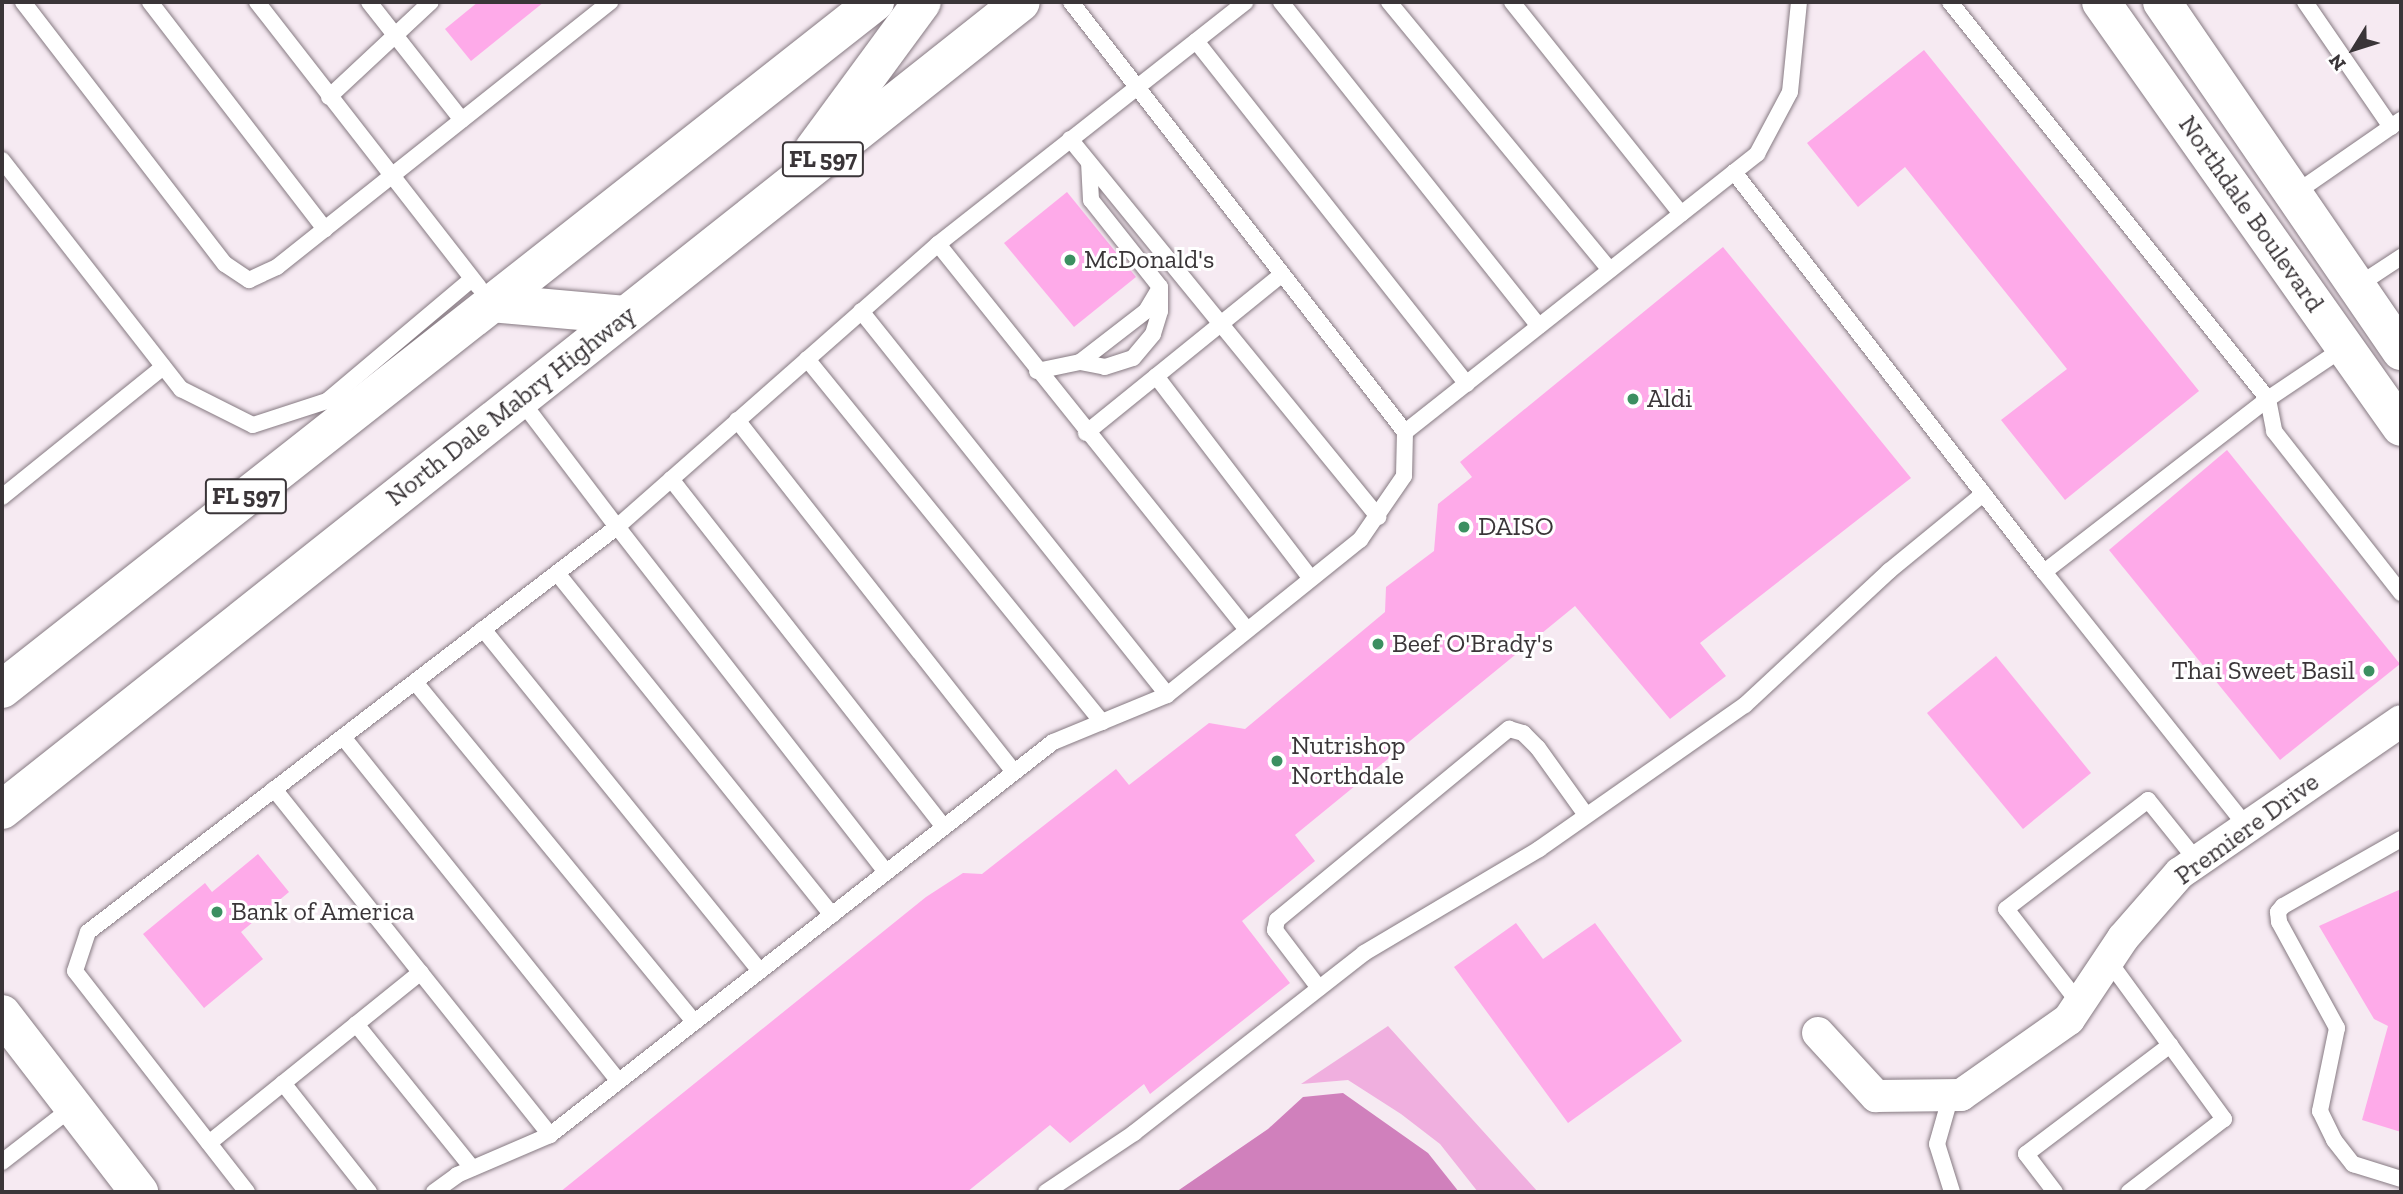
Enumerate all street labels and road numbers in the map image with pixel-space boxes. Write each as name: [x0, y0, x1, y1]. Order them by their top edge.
street label: Northdale Boulevard: [2172, 110, 2330, 318]
road number: FL 597: [781, 139, 865, 180]
street label: North Dale Mabry Highway: [380, 299, 642, 513]
road number: FL 597: [204, 476, 288, 516]
street label: Premiere Drive: [2169, 766, 2325, 892]

